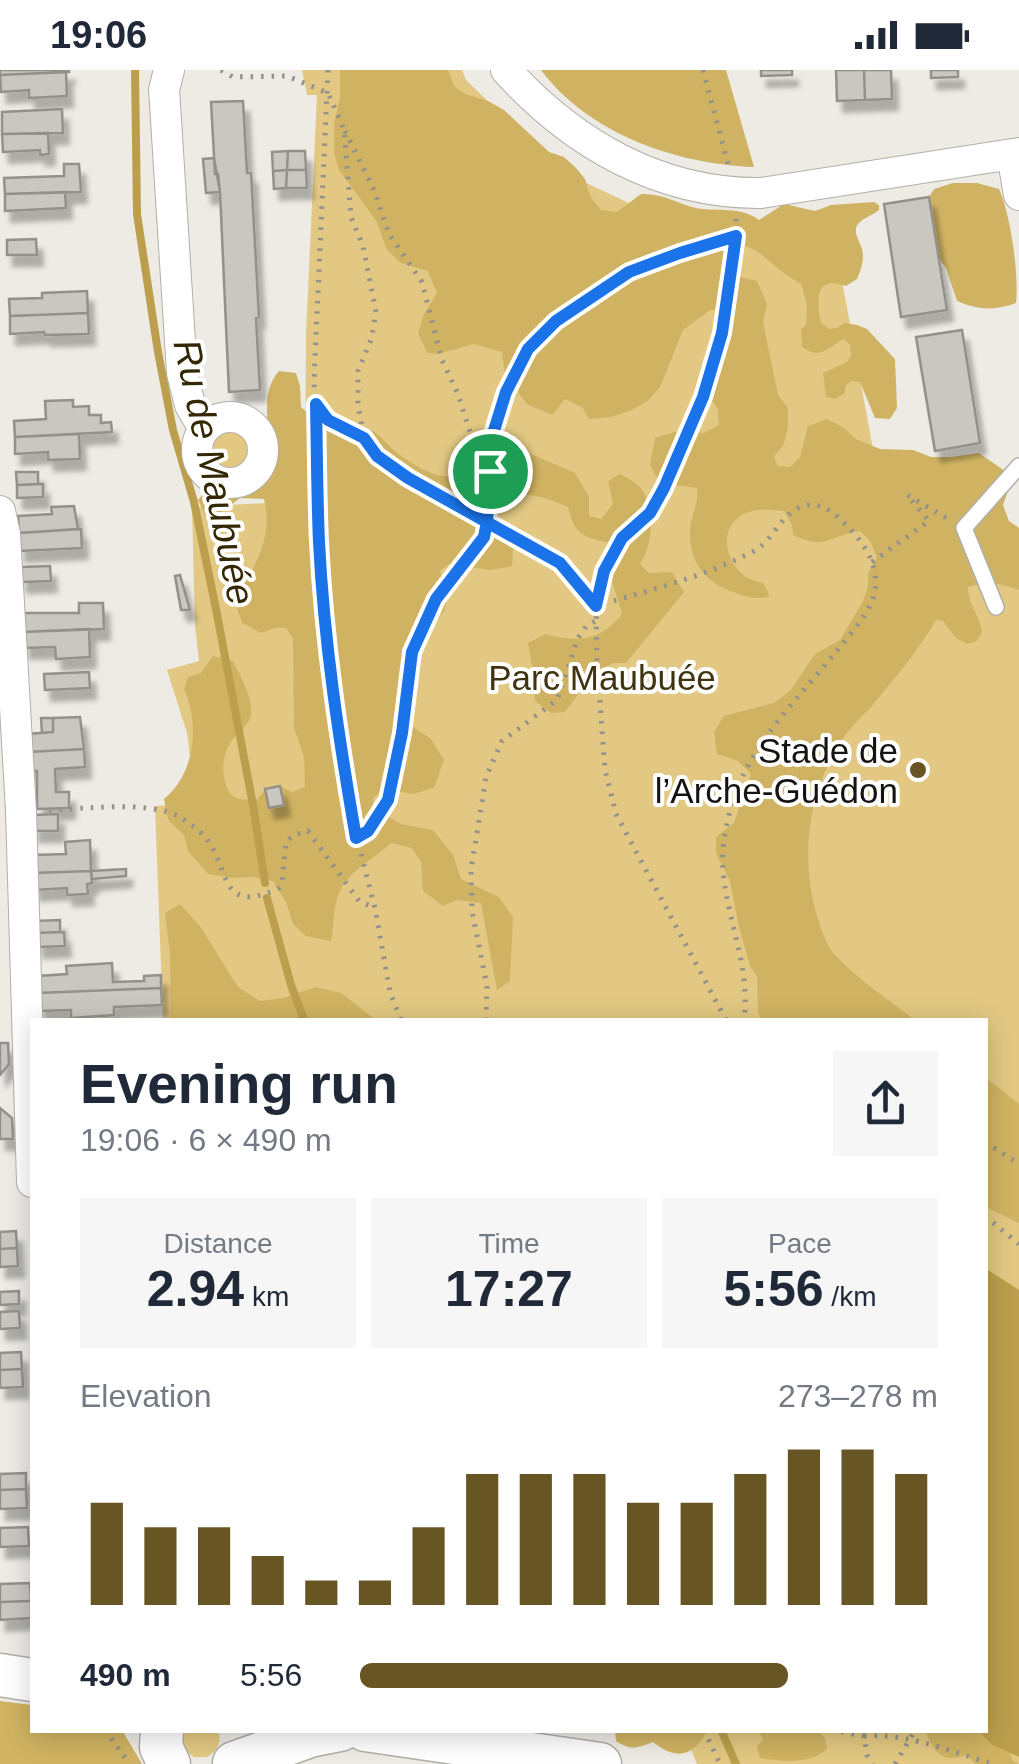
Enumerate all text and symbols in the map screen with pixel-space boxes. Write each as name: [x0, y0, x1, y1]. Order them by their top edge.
text: 19:06: [50, 14, 147, 56]
water label: Ru de Maubuée: [165, 335, 263, 609]
pin: [448, 429, 533, 514]
icon: arrive: [463, 444, 518, 499]
park label: Parc Maubuée: [488, 658, 716, 697]
place label: Stade de l’Arche-Guédon: [655, 731, 898, 810]
marker: Stade de l’Arche-Guédon: [907, 759, 929, 781]
button: share: [833, 1051, 938, 1156]
text: Evening run: [80, 1053, 398, 1115]
text: 19:06 · 6 × 490 m: [80, 1122, 332, 1158]
text: Distance: [164, 1228, 272, 1259]
text: Time: [478, 1228, 540, 1259]
text: Pace: [768, 1228, 832, 1259]
text: 2.94: [147, 1261, 244, 1317]
text: 17:27: [445, 1261, 573, 1317]
text: 5:56: [724, 1261, 824, 1317]
text: km: [244, 1281, 289, 1312]
text: /km: [824, 1281, 876, 1312]
text: Elevation: [80, 1378, 212, 1414]
text: 273–278 m: [778, 1378, 938, 1414]
text: 490 m: [80, 1657, 171, 1693]
text: 5:56: [240, 1657, 302, 1693]

